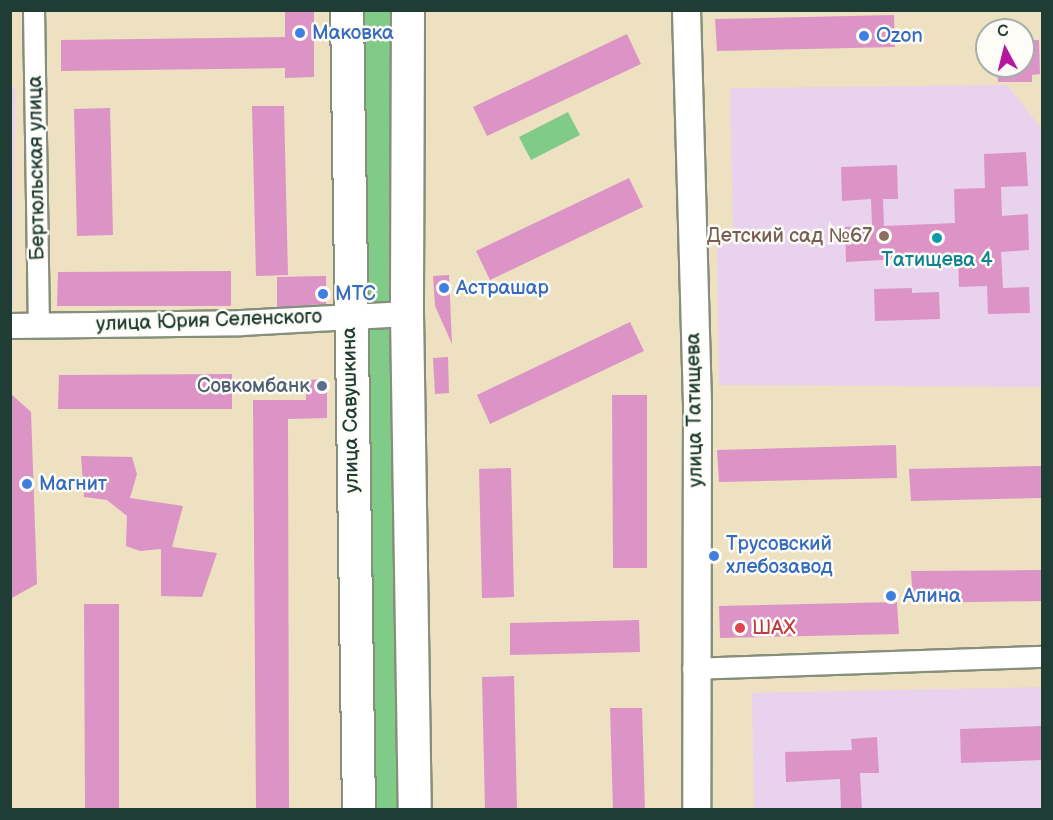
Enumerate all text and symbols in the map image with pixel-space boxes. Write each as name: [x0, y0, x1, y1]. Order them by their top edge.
north arrow: [975, 18, 1035, 78]
place label: Маковка: [312, 21, 394, 45]
text: С: [996, 22, 1010, 42]
place label: Ozon: [876, 24, 923, 48]
marker: Маковка: [293, 26, 307, 40]
marker: Ozon: [857, 29, 871, 43]
street label: Бертюльская улица: [23, 75, 51, 261]
place label: Детский сад №67: [707, 224, 872, 248]
marker: Детский сад №67: [877, 229, 891, 243]
marker: Татищева 4: [930, 231, 944, 245]
place label: Татищева 4: [881, 248, 993, 272]
place label: Астрашар: [456, 276, 549, 300]
marker: Астрашар: [437, 281, 451, 295]
place label: МТС: [335, 282, 376, 306]
marker: МТС: [316, 287, 330, 301]
street label: улица Юрия Селенского: [96, 305, 322, 337]
street label: улица Савушкина: [338, 327, 364, 493]
street label: улица Татищева: [682, 333, 708, 487]
place label: Совкомбанк: [197, 374, 310, 398]
marker: Совкомбанк: [315, 379, 329, 393]
place label: Магнит: [39, 472, 107, 496]
marker: Магнит: [20, 477, 34, 491]
place label: Трусовский хлебозавод: [726, 532, 833, 579]
marker: Трусовский хлебозавод: [707, 549, 721, 563]
place label: Алина: [903, 584, 961, 608]
marker: Алина: [884, 589, 898, 603]
place label: ШАХ: [752, 616, 796, 640]
marker: ШАХ: [733, 621, 747, 635]

